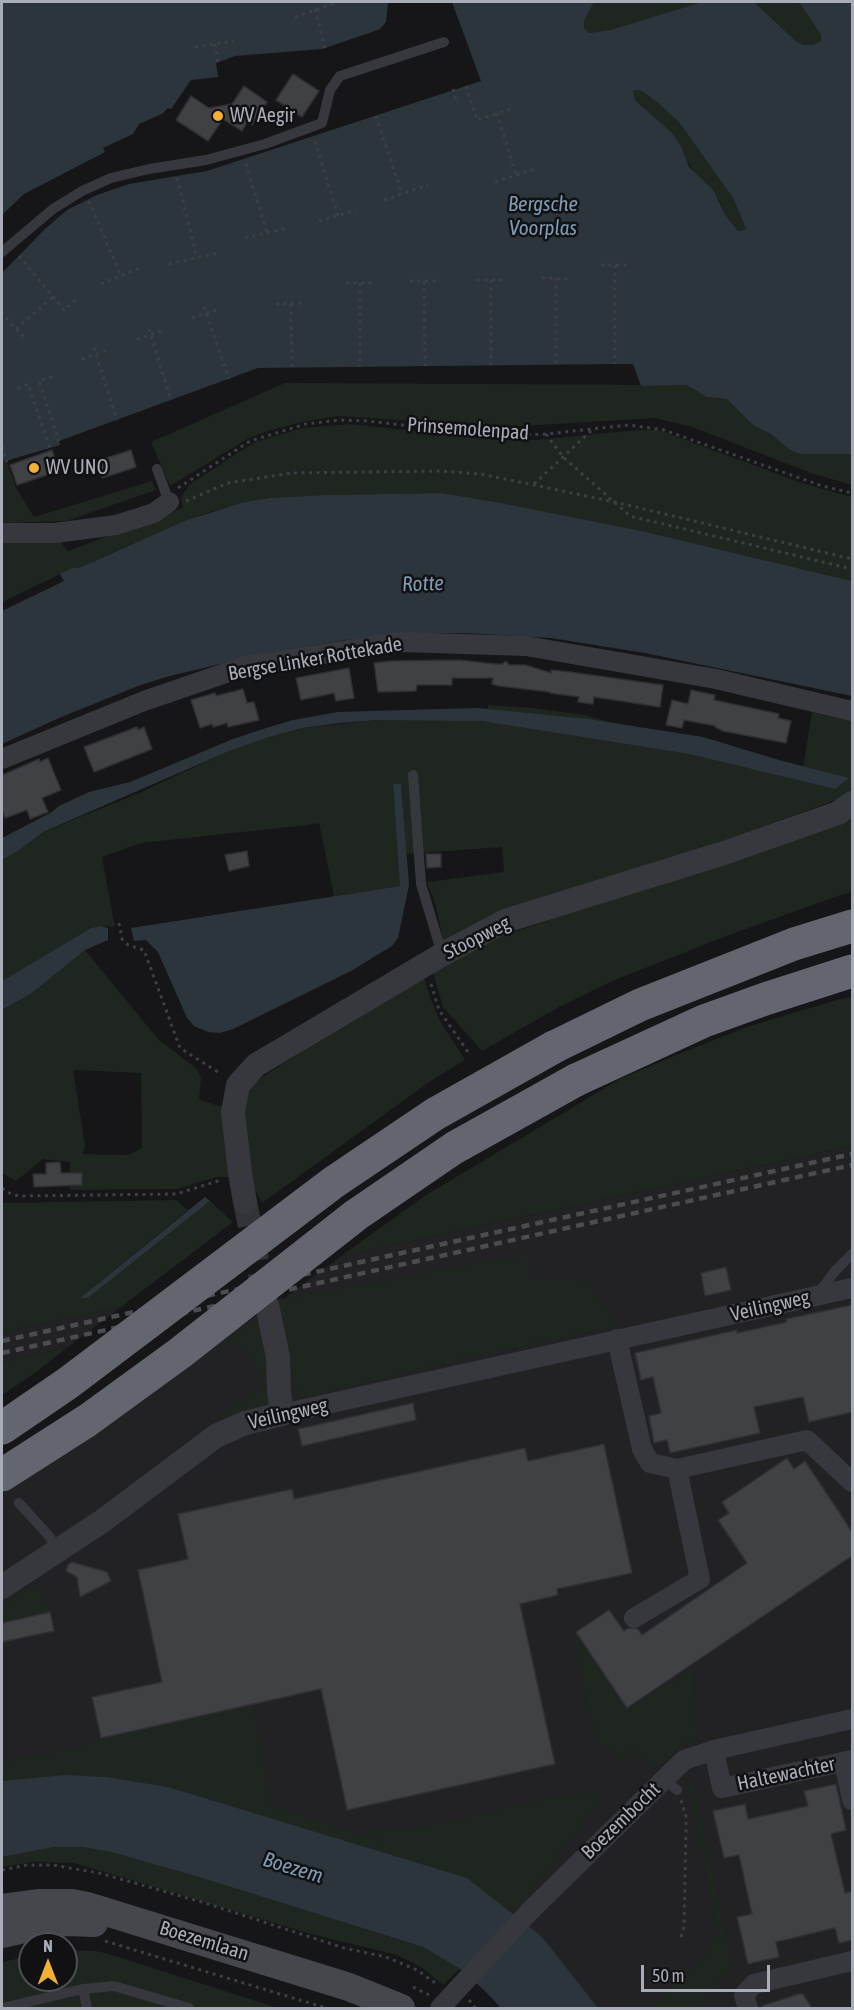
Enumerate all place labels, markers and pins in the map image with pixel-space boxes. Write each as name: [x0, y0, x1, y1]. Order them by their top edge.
place label: WV Aegir: [230, 104, 295, 128]
marker: WV Aegir: [211, 109, 225, 123]
place label: WV UNO: [46, 456, 108, 480]
marker: WV UNO: [27, 461, 41, 475]

